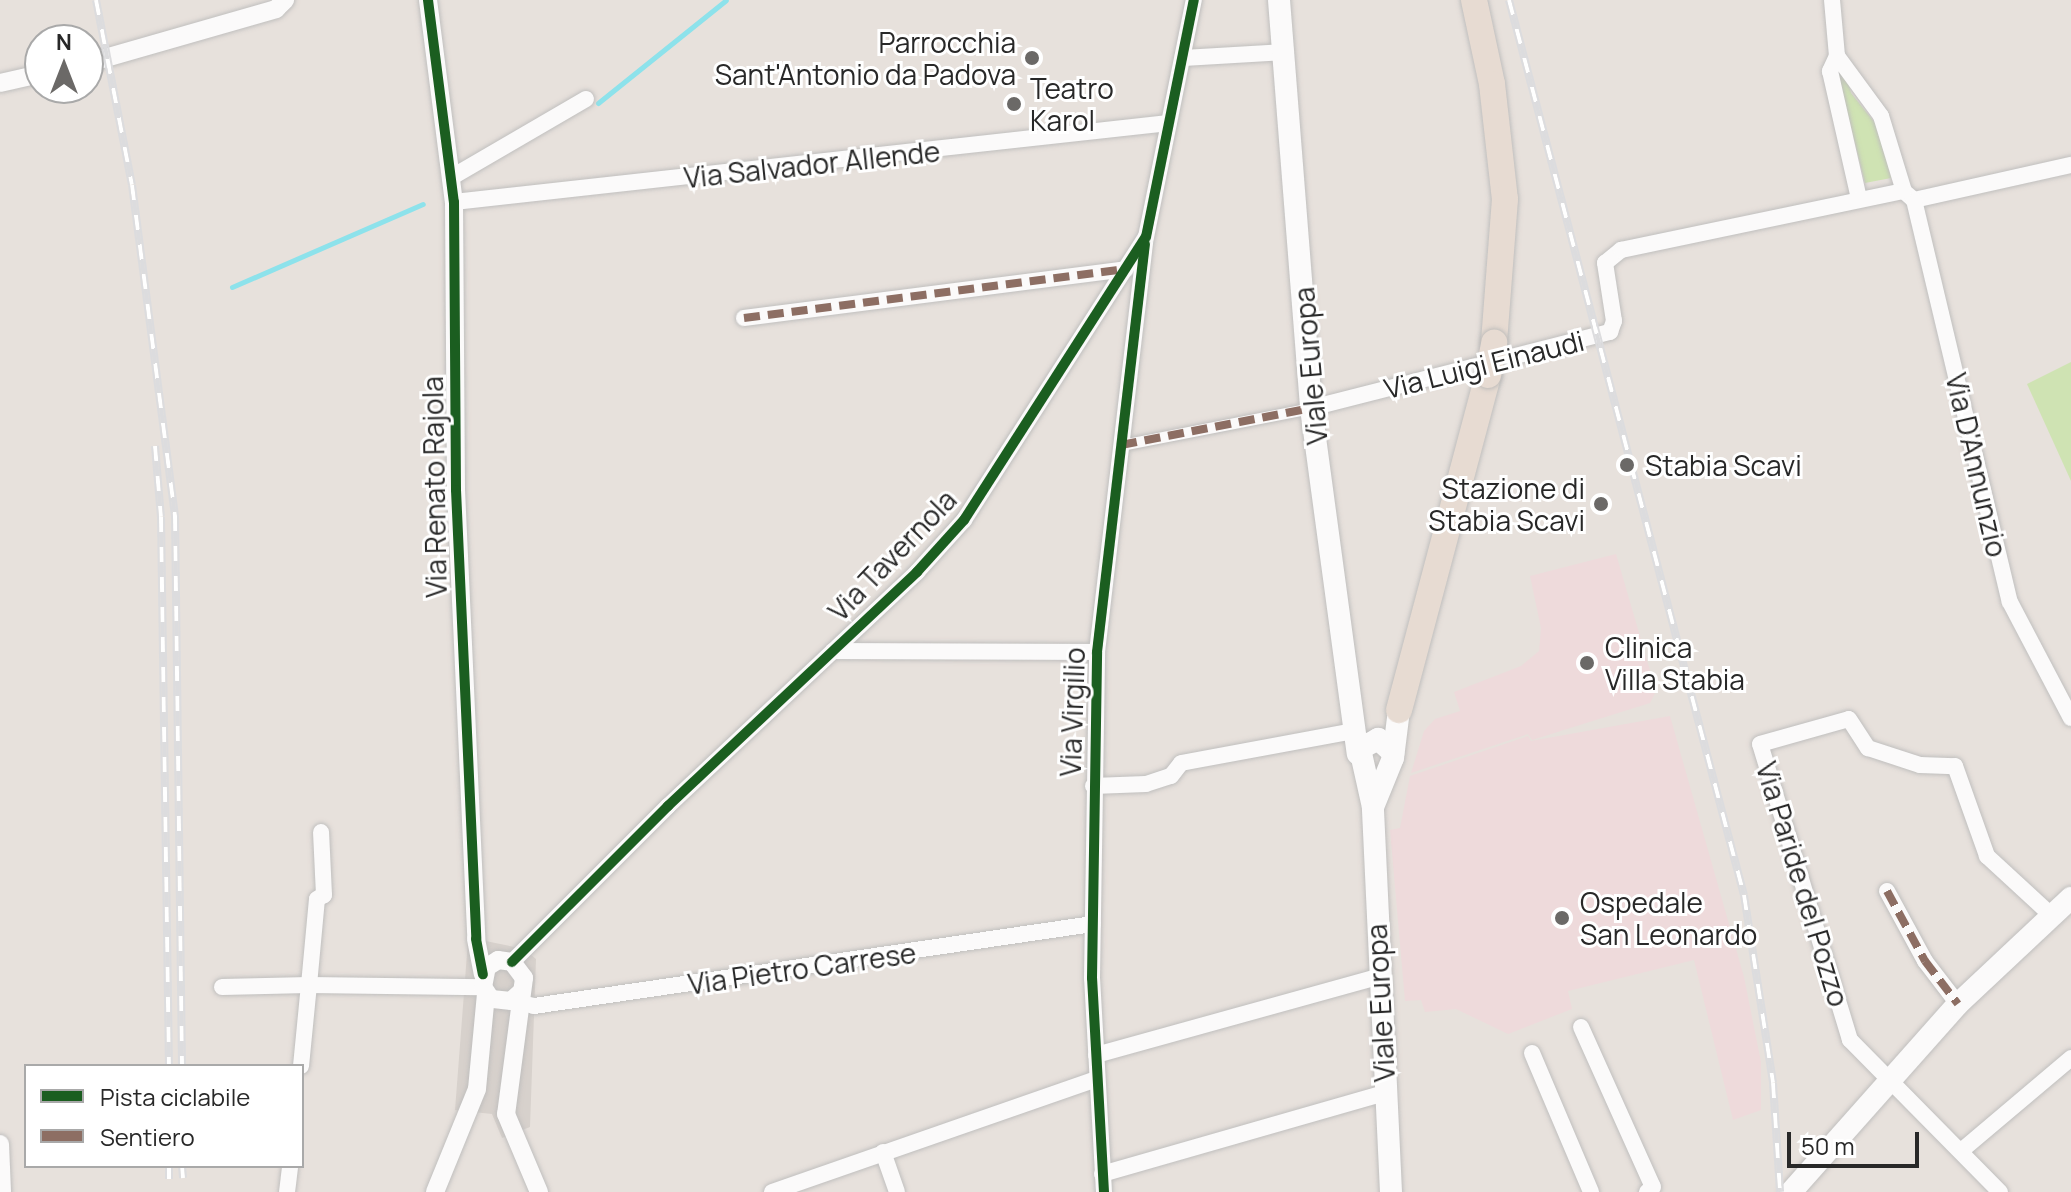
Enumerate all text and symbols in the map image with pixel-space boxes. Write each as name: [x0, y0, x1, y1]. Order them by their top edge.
north arrow: [24, 24, 104, 104]
place label: Parrocchia Sant'Antonio da Padova: [715, 25, 1016, 91]
text: N: [56, 27, 72, 57]
marker: Parrocchia Sant'Antonio da Padova: [1023, 49, 1041, 67]
place label: Teatro Karol: [1030, 71, 1114, 137]
marker: Teatro Karol: [1005, 95, 1023, 113]
street label: Via Salvador Allende: [682, 134, 942, 194]
street label: Viale Europa: [1286, 286, 1334, 446]
street label: Via Luigi Einaudi: [1381, 323, 1587, 405]
street label: Via D'Annunzio: [1940, 370, 2014, 560]
street label: Via Renato Rajola: [415, 376, 453, 598]
place label: Stabia Scavi: [1645, 448, 1802, 482]
marker: Stabia Scavi: [1616, 454, 1638, 476]
place label: Stazione di Stabia Scavi: [1428, 471, 1585, 537]
street label: Via Tavernola: [821, 483, 963, 627]
marker: Stazione di Stabia Scavi: [1592, 495, 1610, 513]
place label: Clinica Villa Stabia: [1605, 630, 1745, 696]
street label: Via Virgilio: [1053, 647, 1091, 777]
marker: Clinica Villa Stabia: [1576, 652, 1598, 674]
street label: Via Paride del Pozzo: [1750, 758, 1856, 1010]
place label: Ospedale San Leonardo: [1580, 885, 1757, 951]
marker: Ospedale San Leonardo: [1551, 907, 1573, 929]
street label: Viale Europa: [1359, 923, 1401, 1083]
street label: Via Pietro Carrese: [686, 935, 918, 1001]
legend: [24, 1064, 304, 1168]
text: Pista ciclabile: [100, 1080, 250, 1113]
scale bar: [1791, 1116, 1923, 1166]
text: Sentiero: [100, 1120, 195, 1153]
text: 50 m: [1801, 1129, 1855, 1162]

